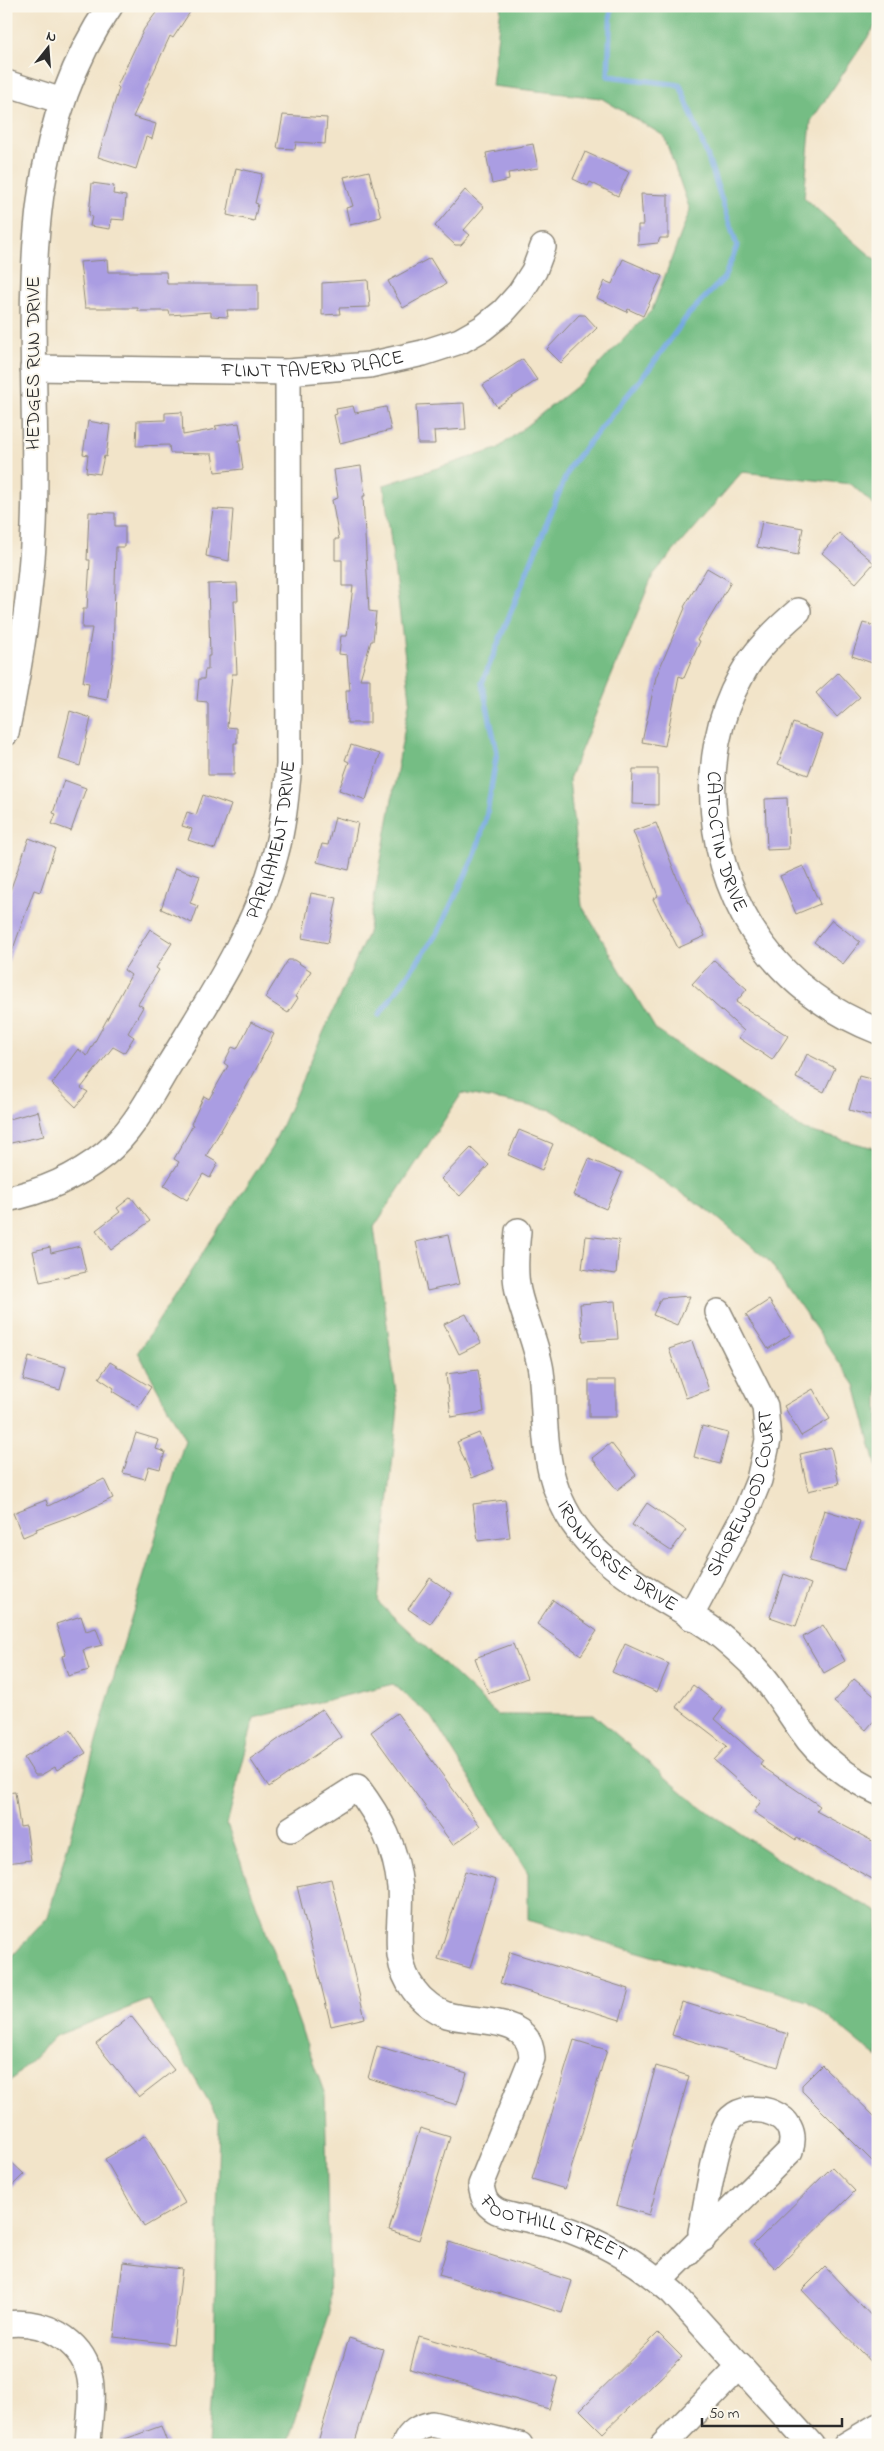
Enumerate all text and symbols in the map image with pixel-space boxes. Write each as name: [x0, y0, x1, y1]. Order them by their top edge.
north arrow: [22, 22, 72, 72]
text: N: [44, 26, 59, 48]
street label: HEDGES RUN DRIVE: [20, 276, 49, 450]
street label: FLINT TAVERN PLACE: [220, 343, 407, 386]
street label: PARLIAMENT DRIVE: [239, 759, 304, 924]
street label: CATOCTIN DRIVE: [698, 770, 755, 917]
street label: SHOREWOOD COURT: [700, 1409, 783, 1582]
street label: IRONHORSE DRIVE: [548, 1496, 683, 1620]
street label: FOOTHILL STREET: [471, 2189, 633, 2270]
scale bar: [702, 2396, 842, 2428]
text: 50 m: [709, 2403, 740, 2425]

